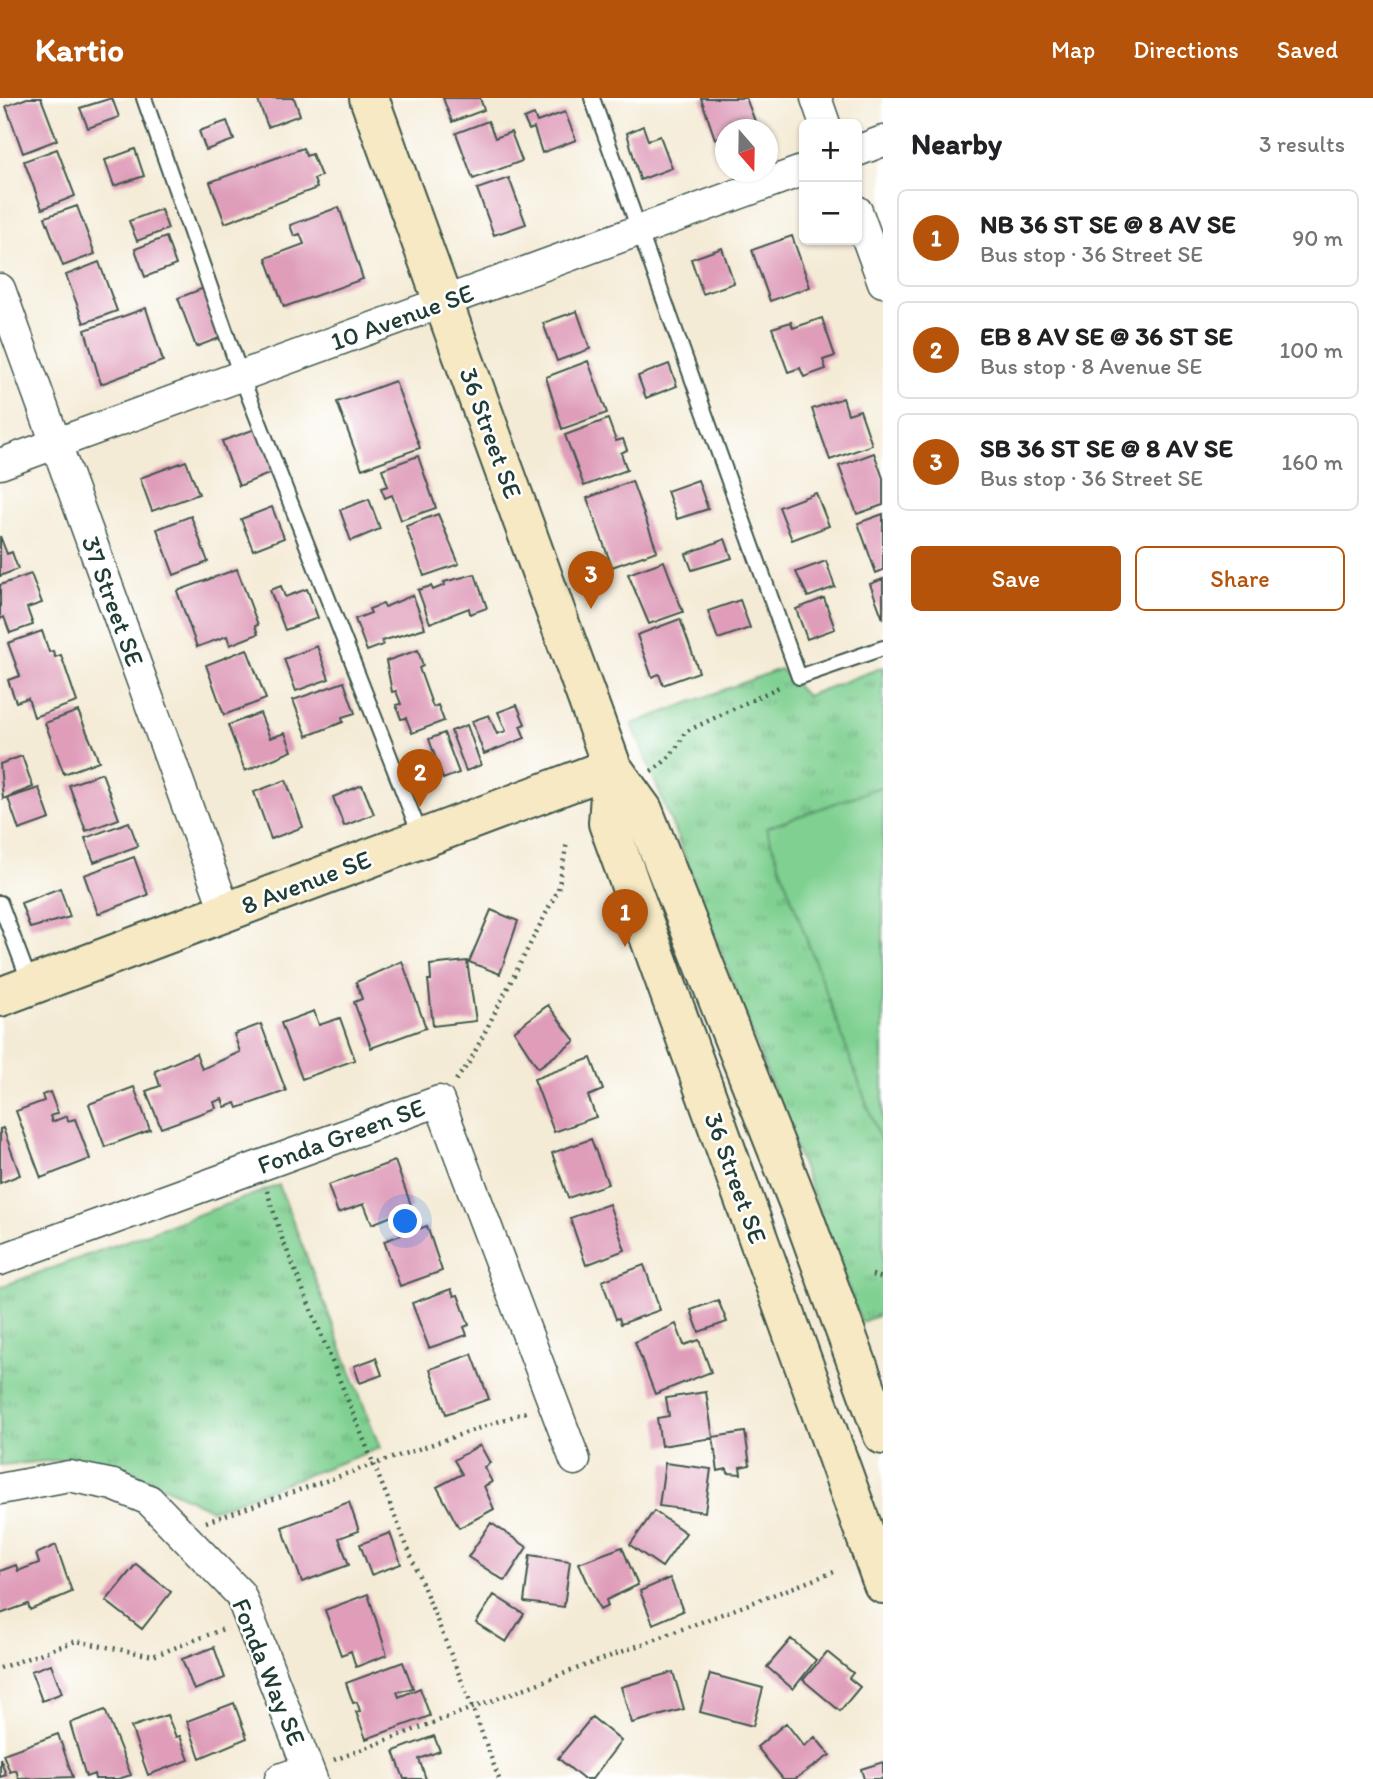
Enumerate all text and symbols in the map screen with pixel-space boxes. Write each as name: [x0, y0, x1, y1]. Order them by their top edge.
text: Kartio: [35, 30, 124, 69]
text: Map: [1051, 35, 1095, 64]
text: Directions: [1133, 35, 1239, 64]
text: Saved: [1277, 35, 1338, 64]
north arrow: [715, 119, 778, 182]
map controls: [799, 119, 862, 245]
button: +: [799, 119, 862, 182]
text: Nearby: [911, 125, 1002, 162]
text: 3 results: [1259, 130, 1345, 158]
button: −: [799, 182, 862, 245]
text: NB 36 ST SE @ 8 AV SE: [980, 208, 1236, 240]
text: 1: [931, 224, 941, 252]
text: 90 m: [1292, 224, 1343, 252]
text: Bus stop · 36 Street SE: [980, 240, 1203, 268]
street label: 10 Avenue SE: [326, 276, 478, 358]
text: EB 8 AV SE @ 36 ST SE: [980, 320, 1233, 352]
text: 2: [930, 336, 942, 364]
text: 100 m: [1279, 336, 1343, 364]
text: Bus stop · 8 Avenue SE: [980, 352, 1202, 380]
street label: 36 Street SE: [452, 363, 530, 503]
text: SB 36 ST SE @ 8 AV SE: [980, 432, 1233, 464]
text: 3: [930, 448, 942, 476]
text: 160 m: [1281, 448, 1343, 476]
text: Bus stop · 36 Street SE: [980, 464, 1203, 492]
street label: 37 Street SE: [75, 531, 151, 671]
button: Save: [911, 546, 1121, 611]
button: Share: [1135, 546, 1345, 611]
pin: 3: [568, 551, 614, 609]
pin: 2: [397, 749, 443, 807]
street label: 8 Avenue SE: [237, 843, 375, 921]
pin: 1: [602, 889, 648, 947]
street label: Fonda Green SE: [253, 1091, 429, 1181]
street label: 36 Street SE: [697, 1108, 775, 1248]
your location: [388, 1204, 422, 1238]
street label: Fonda Way SE: [225, 1594, 313, 1750]

